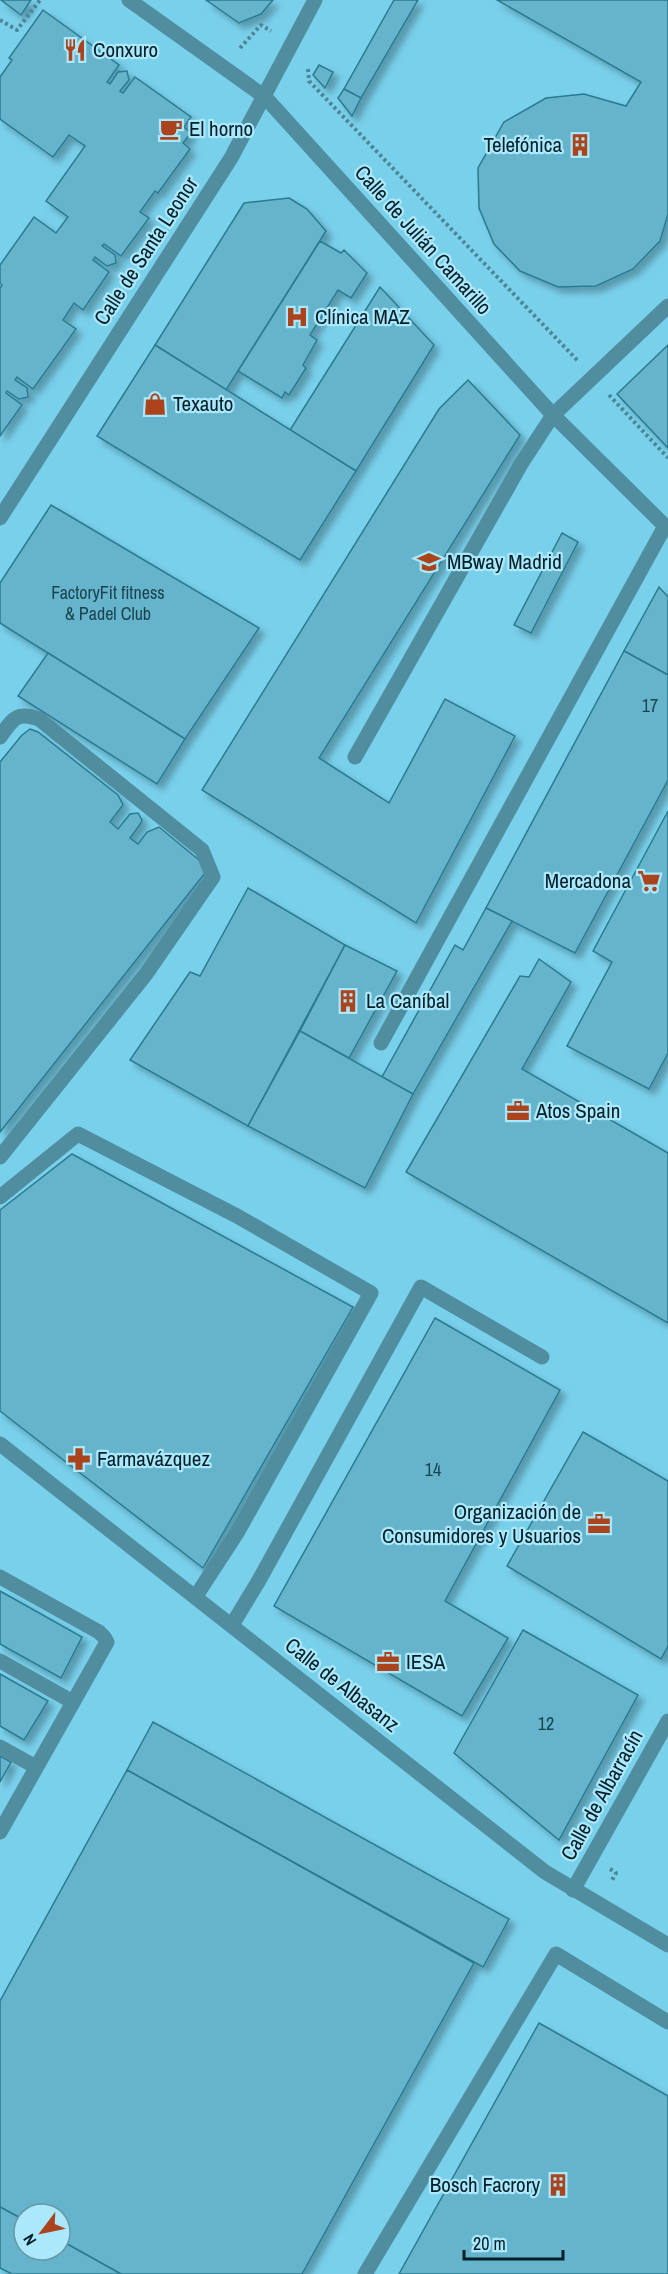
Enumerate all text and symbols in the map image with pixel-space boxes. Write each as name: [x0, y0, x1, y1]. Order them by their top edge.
place label: Conxuro: [93, 35, 158, 64]
restaurant icon: Conxuro: [62, 37, 88, 63]
place label: El horno: [189, 114, 253, 143]
cafe icon: El horno: [158, 116, 184, 142]
place label: Telefónica: [484, 130, 562, 159]
building icon: Telefónica: [567, 132, 593, 158]
street label: Calle de Julián Camarillo: [348, 158, 499, 321]
street label: Calle de Santa Leonor: [87, 171, 205, 330]
place label: Clínica MAZ: [315, 302, 410, 331]
hospital icon: Clínica MAZ: [284, 304, 310, 330]
place label: Texauto: [173, 389, 233, 418]
shop icon: Texauto: [142, 391, 168, 417]
place label: MBway Madrid: [447, 547, 562, 576]
school or university icon: MBway Madrid: [416, 549, 442, 575]
house number: FactoryFit fitness & Padel Club: [51, 580, 165, 626]
house number: 17: [642, 693, 658, 718]
place label: Mercadona: [545, 866, 631, 895]
supermarket icon: Mercadona: [636, 868, 662, 894]
place label: La Caníbal: [366, 986, 449, 1015]
building icon: La Caníbal: [335, 988, 361, 1014]
place label: Atos Spain: [535, 1096, 620, 1125]
office icon: Atos Spain: [505, 1098, 531, 1124]
place label: Farmavázquez: [97, 1444, 210, 1473]
pharmacy icon: Farmavázquez: [66, 1446, 92, 1472]
house number: 14: [425, 1457, 441, 1482]
place label: Organización de Consumidores y Usuarios: [382, 1497, 581, 1550]
office icon: Organización de Consumidores y Usuarios: [586, 1511, 612, 1537]
street label: Calle de Albasanz: [279, 1631, 406, 1739]
place label: IESA: [406, 1647, 446, 1676]
office icon: IESA: [375, 1649, 401, 1675]
house number: 12: [538, 1711, 554, 1736]
street label: Calle de Albarracín: [554, 1724, 650, 1865]
place label: Bosch Facrory: [430, 2170, 540, 2199]
building icon: Bosch Facrory: [545, 2172, 571, 2198]
north arrow: [12, 2202, 72, 2262]
scale bar: [464, 2223, 563, 2261]
text: N: [17, 2230, 41, 2250]
text: 20 m: [473, 2231, 506, 2256]

